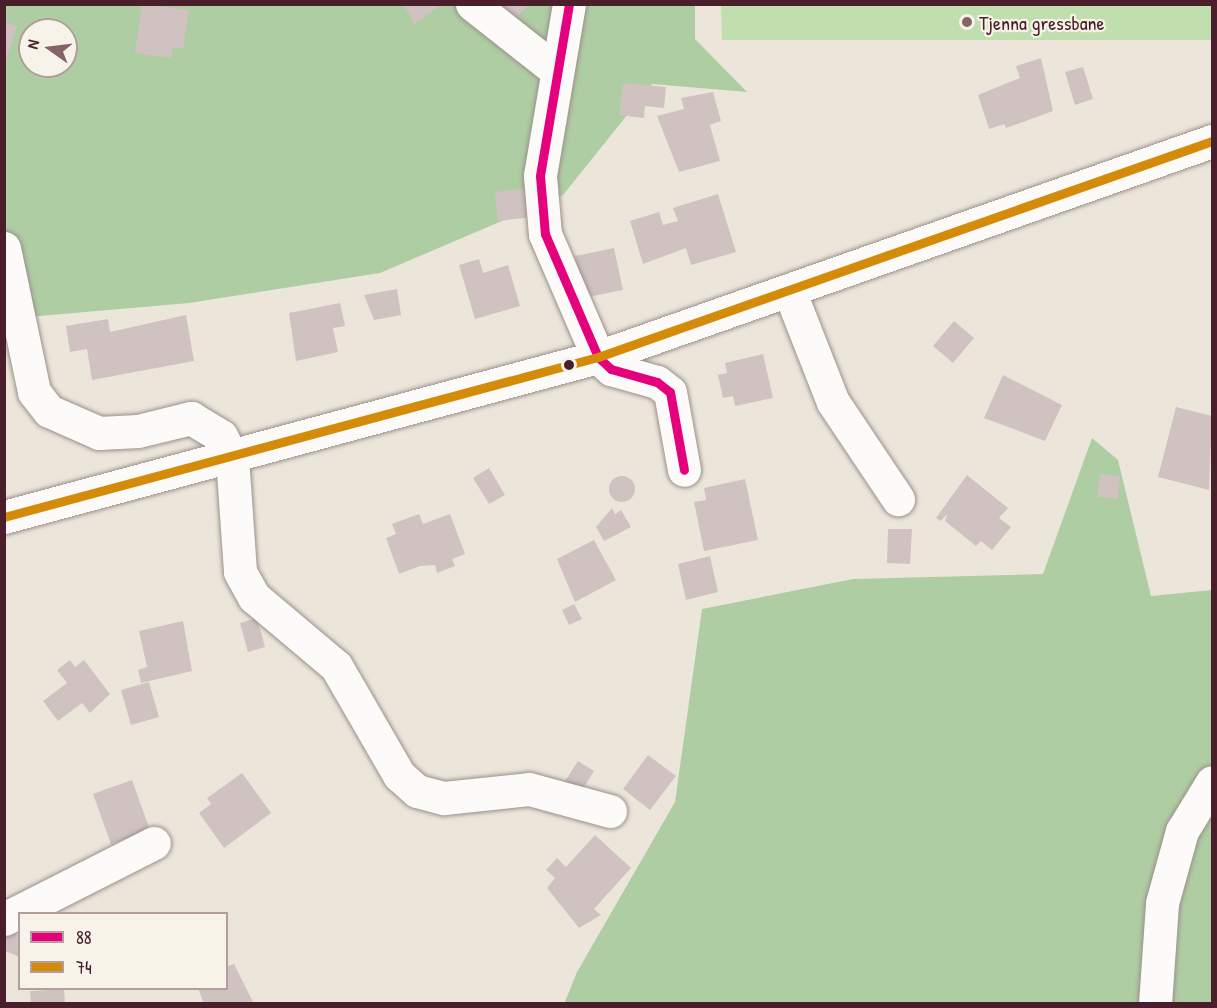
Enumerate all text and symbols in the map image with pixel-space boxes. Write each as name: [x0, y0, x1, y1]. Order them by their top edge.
place label: Tjenna gressbane: [979, 10, 1105, 34]
marker: Tjenna gressbane: [960, 15, 974, 29]
north arrow: [18, 18, 78, 78]
text: N: [21, 37, 44, 51]
unlabelled marker: [563, 359, 575, 371]
legend: [18, 912, 228, 990]
text: 88: [76, 925, 92, 950]
text: 74: [76, 955, 92, 980]

